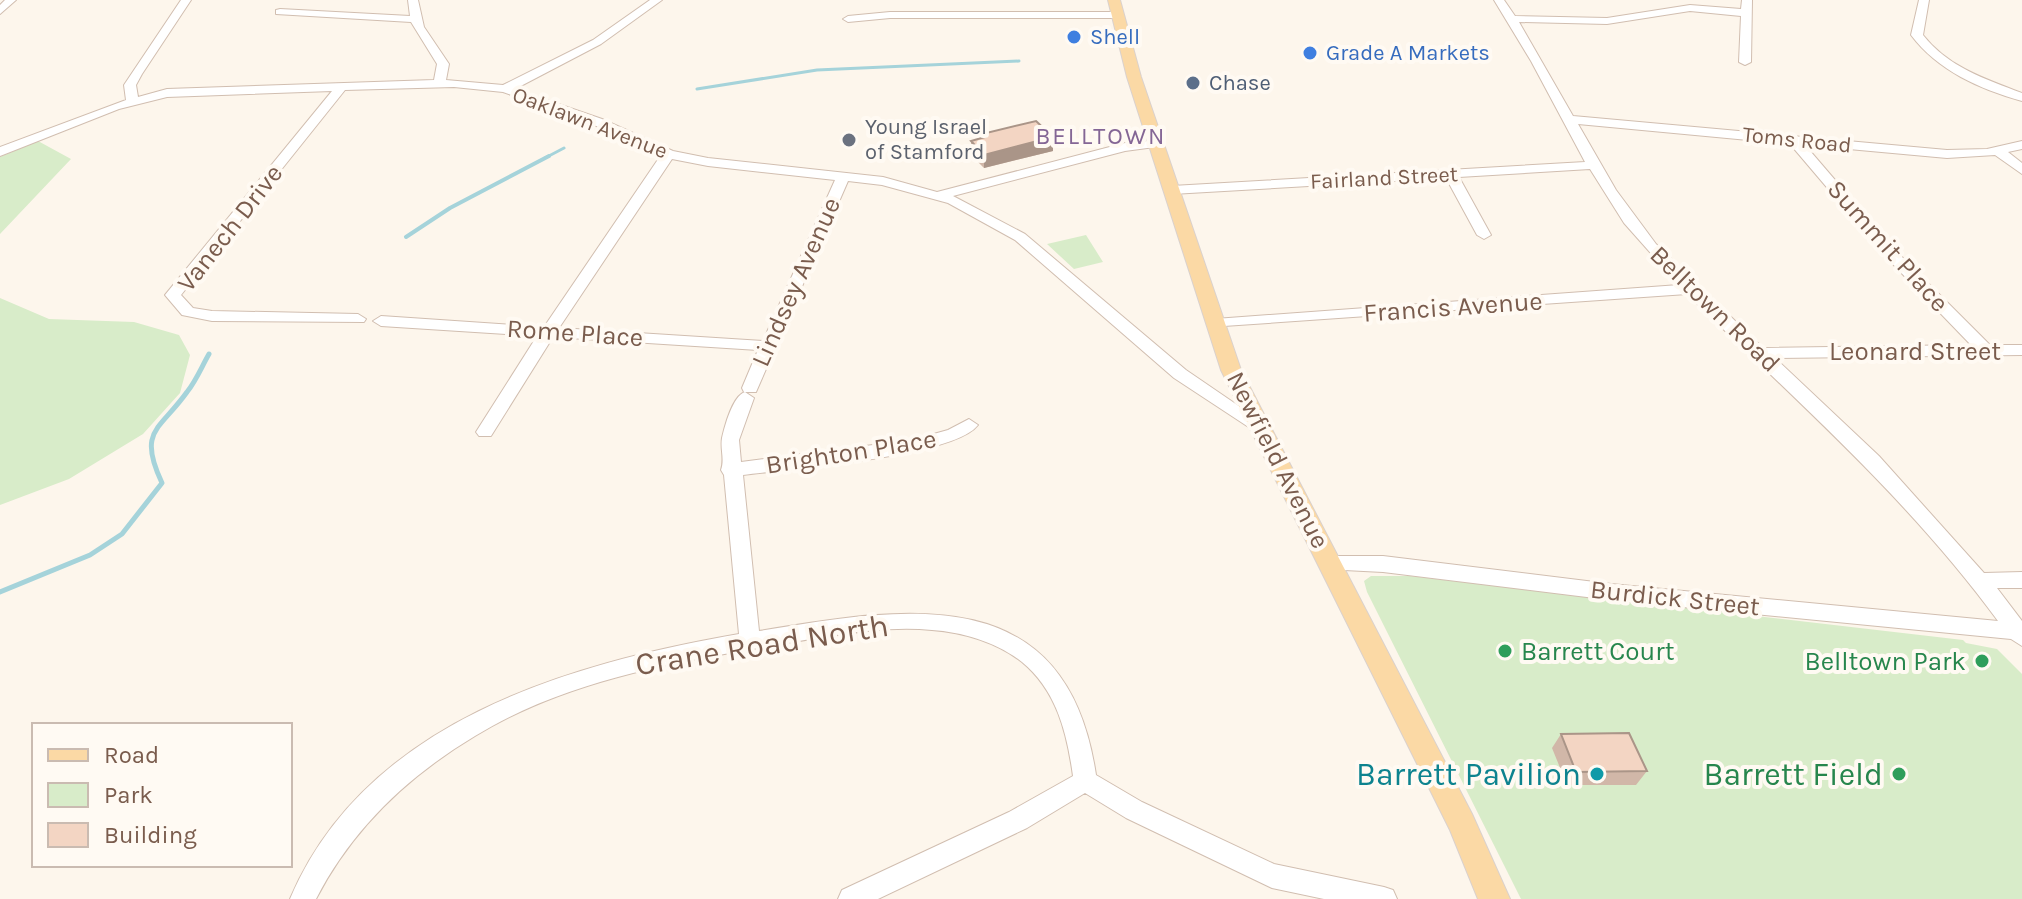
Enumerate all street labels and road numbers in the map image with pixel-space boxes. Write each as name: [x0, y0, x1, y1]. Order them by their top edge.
street label: Oaklawn Avenue: [509, 82, 671, 164]
street label: Toms Road: [1741, 121, 1853, 159]
street label: Vanech Drive: [171, 158, 289, 298]
street label: Fairland Street: [1310, 161, 1458, 195]
street label: Summit Place: [1821, 174, 1955, 318]
street label: Lindsey Avenue: [745, 193, 847, 371]
street label: Belltown Road: [1644, 239, 1786, 379]
street label: Francis Avenue: [1362, 285, 1544, 329]
street label: Rome Place: [506, 313, 644, 353]
street label: Leonard Street: [1829, 336, 2001, 367]
street label: Newfield Avenue: [1220, 366, 1336, 554]
street label: Brighton Place: [763, 423, 939, 481]
street label: Burdick Street: [1589, 574, 1761, 622]
street label: Crane Road North: [633, 607, 891, 683]

